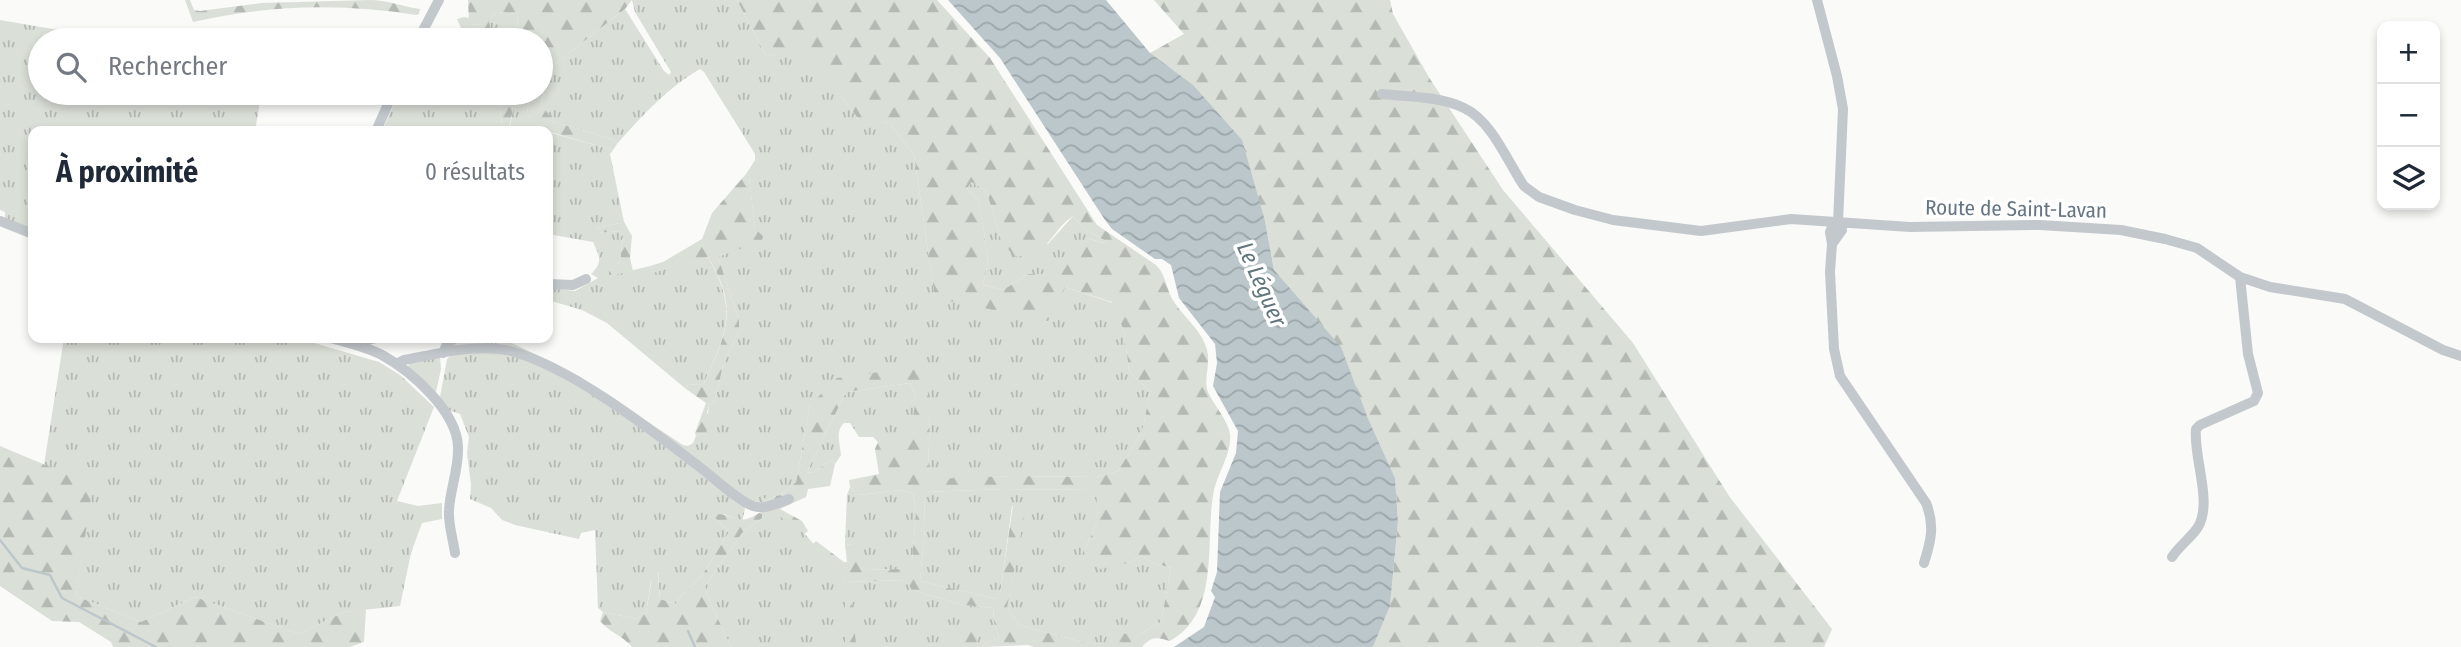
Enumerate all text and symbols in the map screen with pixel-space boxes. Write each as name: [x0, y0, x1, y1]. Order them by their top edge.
map controls: [2377, 21, 2440, 210]
button: +: [2377, 21, 2440, 84]
search box: [28, 28, 553, 105]
icon: search: [52, 48, 90, 86]
text: Rechercher: [108, 51, 227, 82]
button: −: [2377, 84, 2440, 147]
button: layers: [2377, 147, 2440, 210]
text: À proximité: [56, 154, 198, 190]
text: 0 résultats: [425, 158, 525, 186]
street label: Route de Saint-Lavan: [1925, 194, 2107, 224]
water label: Le Léguer: [1231, 238, 1293, 331]

